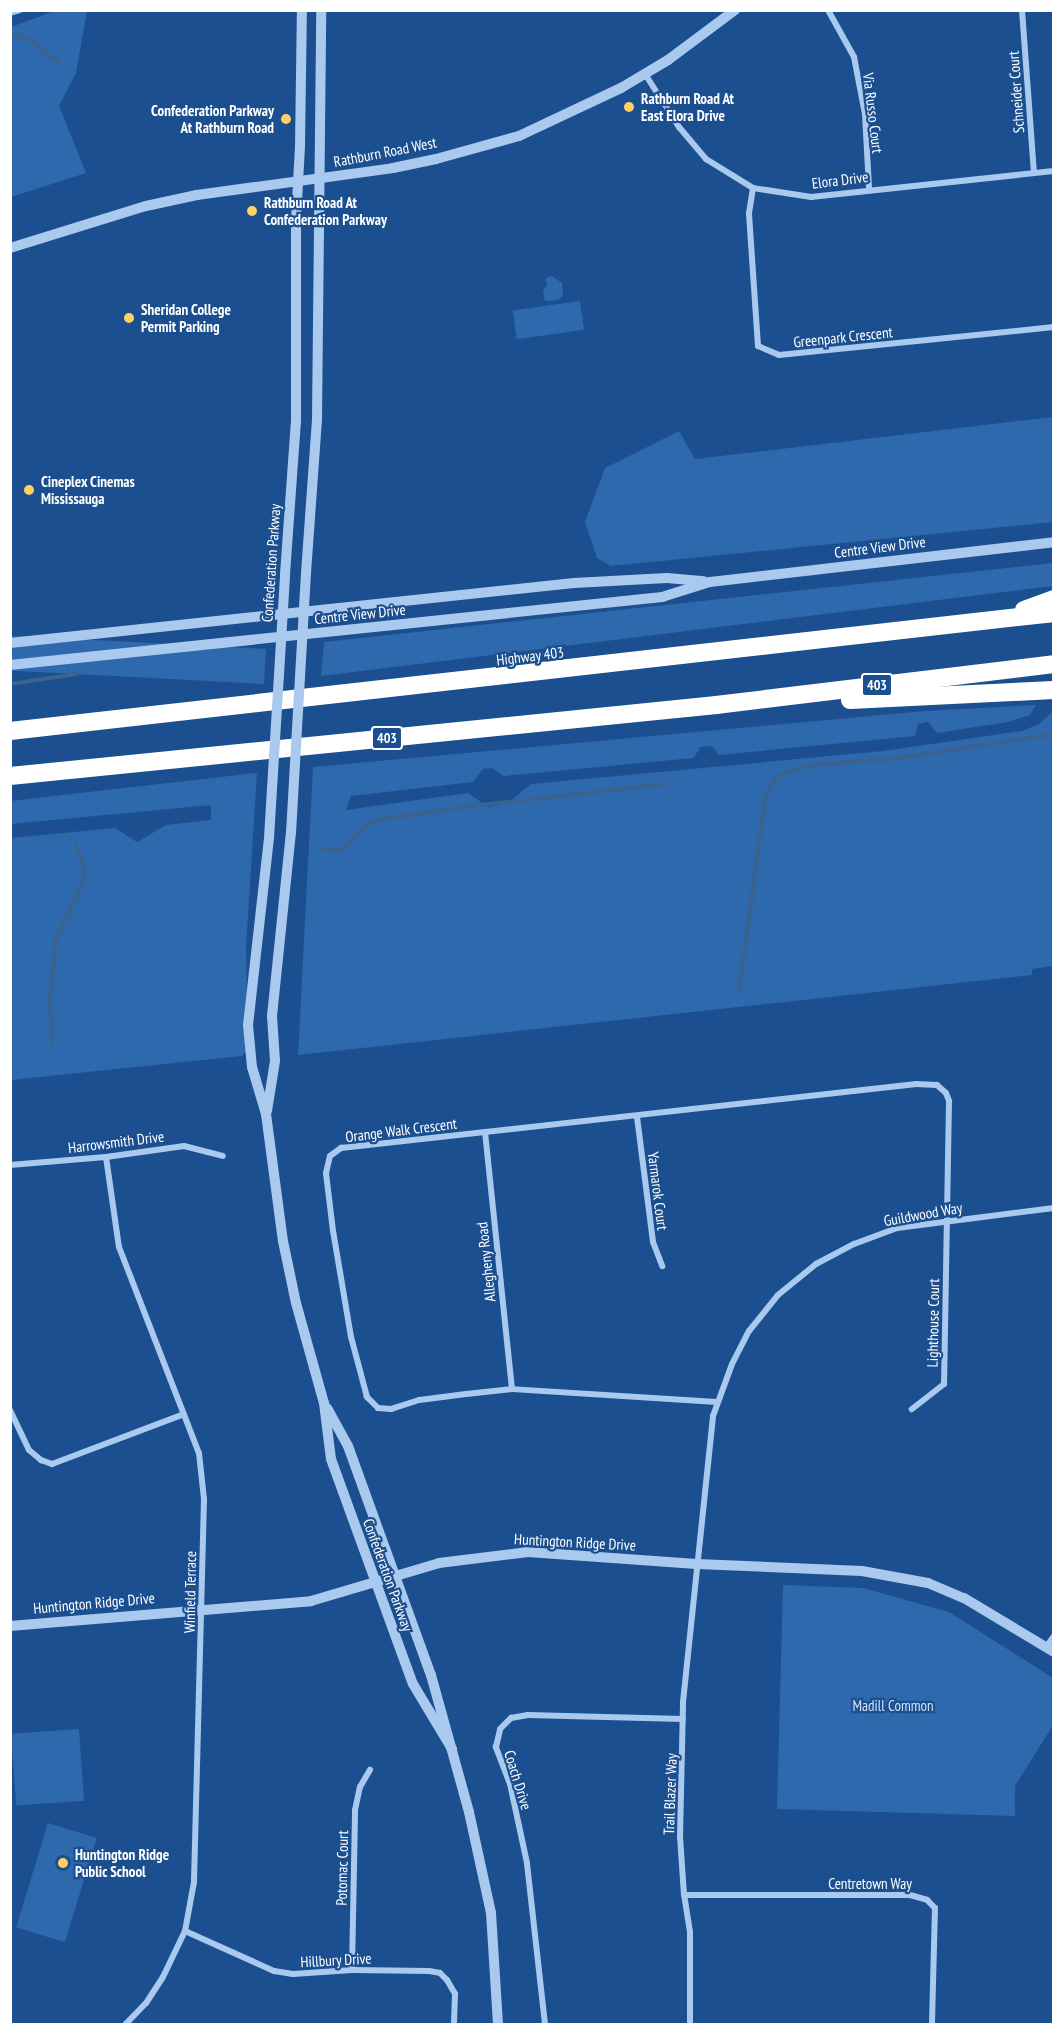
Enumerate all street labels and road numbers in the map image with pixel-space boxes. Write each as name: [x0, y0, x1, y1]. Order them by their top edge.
street label: Schneider Court: [1004, 50, 1028, 134]
street label: Via Russo Court: [859, 72, 887, 154]
street label: Rathburn Road West: [332, 133, 438, 171]
street label: Elora Drive: [811, 168, 869, 192]
street label: Greenpark Crescent: [792, 323, 894, 351]
street label: Confederation Parkway: [258, 503, 284, 623]
street label: Centre View Drive: [833, 532, 927, 562]
street label: Centre View Drive: [313, 600, 407, 628]
street label: Highway 403: [495, 643, 565, 669]
road number: 403: [860, 674, 894, 696]
road number: 403: [370, 727, 404, 749]
street label: Orange Walk Crescent: [344, 1114, 458, 1146]
street label: Harrowsmith Drive: [67, 1127, 165, 1157]
street label: Yarmarok Court: [644, 1150, 672, 1232]
street label: Guildwood Way: [882, 1198, 964, 1230]
street label: Allegheny Road: [473, 1221, 499, 1303]
street label: Lighthouse Court: [923, 1278, 943, 1368]
street label: Confederation Parkway: [359, 1516, 417, 1634]
street label: Huntington Ridge Drive: [514, 1530, 636, 1554]
street label: Winfield Terrace: [180, 1551, 200, 1633]
street label: Huntington Ridge Drive: [33, 1589, 155, 1617]
street label: Coach Drive: [500, 1748, 536, 1812]
street label: Trail Blazer Way: [660, 1753, 680, 1835]
street label: Potomac Court: [332, 1830, 352, 1906]
street label: Centretown Way: [828, 1875, 912, 1893]
street label: Hillbury Drive: [300, 1949, 372, 1971]

